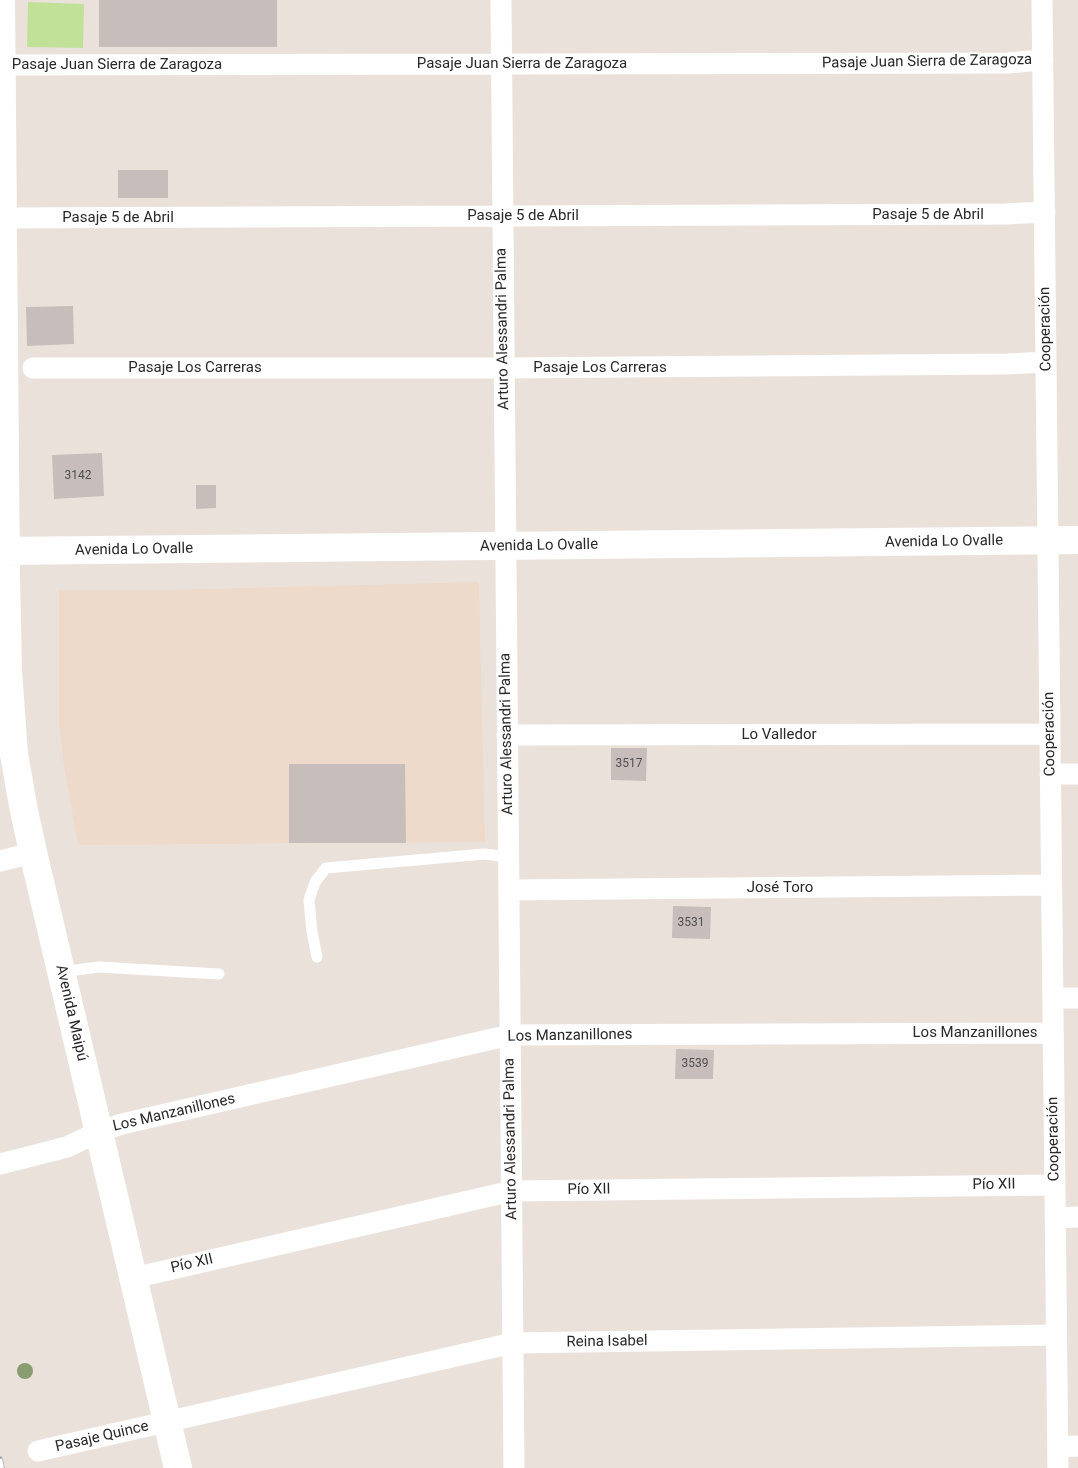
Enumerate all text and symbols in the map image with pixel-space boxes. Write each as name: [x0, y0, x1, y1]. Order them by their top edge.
street label: Pasaje Juan Sierra de Zaragoza: [822, 51, 1032, 73]
street label: Pasaje Juan Sierra de Zaragoza: [417, 55, 627, 73]
street label: Pasaje Juan Sierra de Zaragoza: [12, 56, 222, 74]
street label: Pasaje 5 de Abril: [872, 206, 984, 224]
street label: Pasaje 5 de Abril: [467, 207, 579, 225]
street label: Pasaje 5 de Abril: [62, 209, 174, 227]
street label: Arturo Alessandri Palma: [493, 248, 513, 410]
street label: Cooperación: [1036, 287, 1056, 371]
street label: Pasaje Los Carreras: [128, 359, 262, 377]
street label: Pasaje Los Carreras: [533, 359, 667, 377]
house number: 3142: [65, 469, 91, 483]
street label: Avenida Lo Ovalle: [885, 532, 1003, 552]
street label: Avenida Lo Ovalle: [480, 536, 598, 556]
street label: Avenida Lo Ovalle: [75, 540, 193, 560]
street label: Arturo Alessandri Palma: [497, 653, 517, 815]
street label: Cooperación: [1040, 692, 1060, 776]
street label: Lo Valledor: [741, 726, 817, 744]
house number: 3517: [616, 757, 642, 771]
street label: José Toro: [747, 879, 813, 897]
house number: 3531: [678, 916, 704, 930]
street label: Avenida Maipú: [51, 963, 91, 1063]
street label: Los Manzanillones: [913, 1024, 1037, 1042]
street label: Los Manzanillones: [507, 1026, 633, 1046]
house number: 3539: [682, 1057, 708, 1071]
street label: Arturo Alessandri Palma: [501, 1058, 521, 1220]
street label: Los Manzanillones: [111, 1090, 237, 1136]
street label: Cooperación: [1044, 1097, 1064, 1181]
street label: Pío XII: [972, 1176, 1016, 1194]
street label: Pío XII: [567, 1181, 611, 1199]
street label: Pío XII: [169, 1250, 215, 1278]
street label: Reina Isabel: [566, 1332, 648, 1352]
street label: Pasaje Quince: [54, 1418, 150, 1456]

